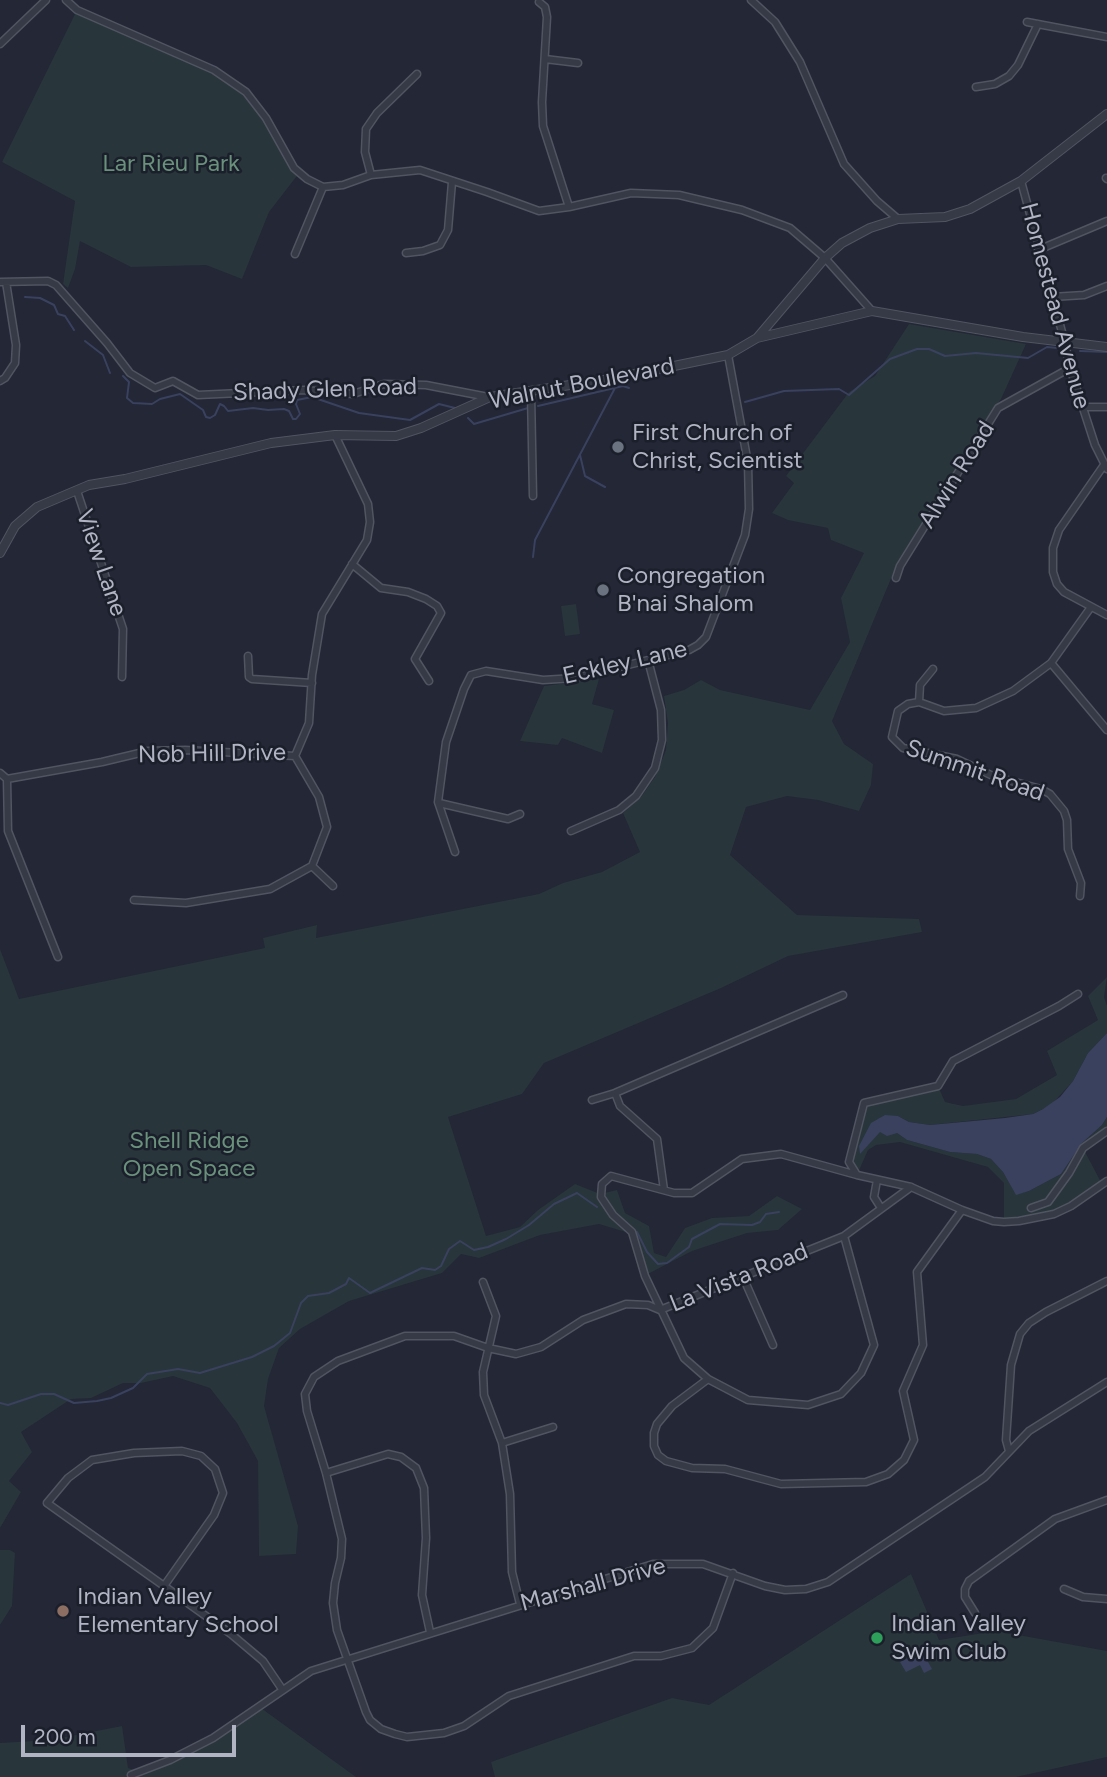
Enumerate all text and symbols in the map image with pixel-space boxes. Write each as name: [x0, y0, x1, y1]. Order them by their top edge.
park label: Lar Rieu Park: [102, 150, 240, 178]
street label: Homestead Avenue: [1014, 200, 1096, 412]
street label: Walnut Boulevard: [487, 352, 677, 416]
street label: Shady Glen Road: [232, 372, 418, 408]
street label: Alwin Road: [913, 416, 1001, 534]
place label: First Church of Christ, Scientist: [632, 419, 803, 475]
marker: First Church of Christ, Scientist: [610, 439, 626, 455]
street label: View Lane: [69, 506, 133, 620]
place label: Congregation B'nai Shalom: [617, 562, 765, 618]
marker: Congregation B'nai Shalom: [595, 582, 611, 598]
street label: Eckley Lane: [560, 635, 690, 691]
street label: Summit Road: [902, 734, 1048, 808]
street label: Nob Hill Drive: [138, 738, 286, 770]
park label: Shell Ridge Open Space: [123, 1127, 255, 1183]
street label: La Vista Road: [666, 1237, 812, 1319]
street label: Marshall Drive: [517, 1552, 669, 1618]
place label: Indian Valley Elementary School: [77, 1583, 279, 1639]
marker: Indian Valley Elementary School: [55, 1603, 71, 1619]
place label: Indian Valley Swim Club: [891, 1610, 1026, 1666]
marker: Indian Valley Swim Club: [869, 1630, 885, 1646]
scale bar: [24, 1710, 240, 1754]
text: 200 m: [34, 1724, 96, 1749]

